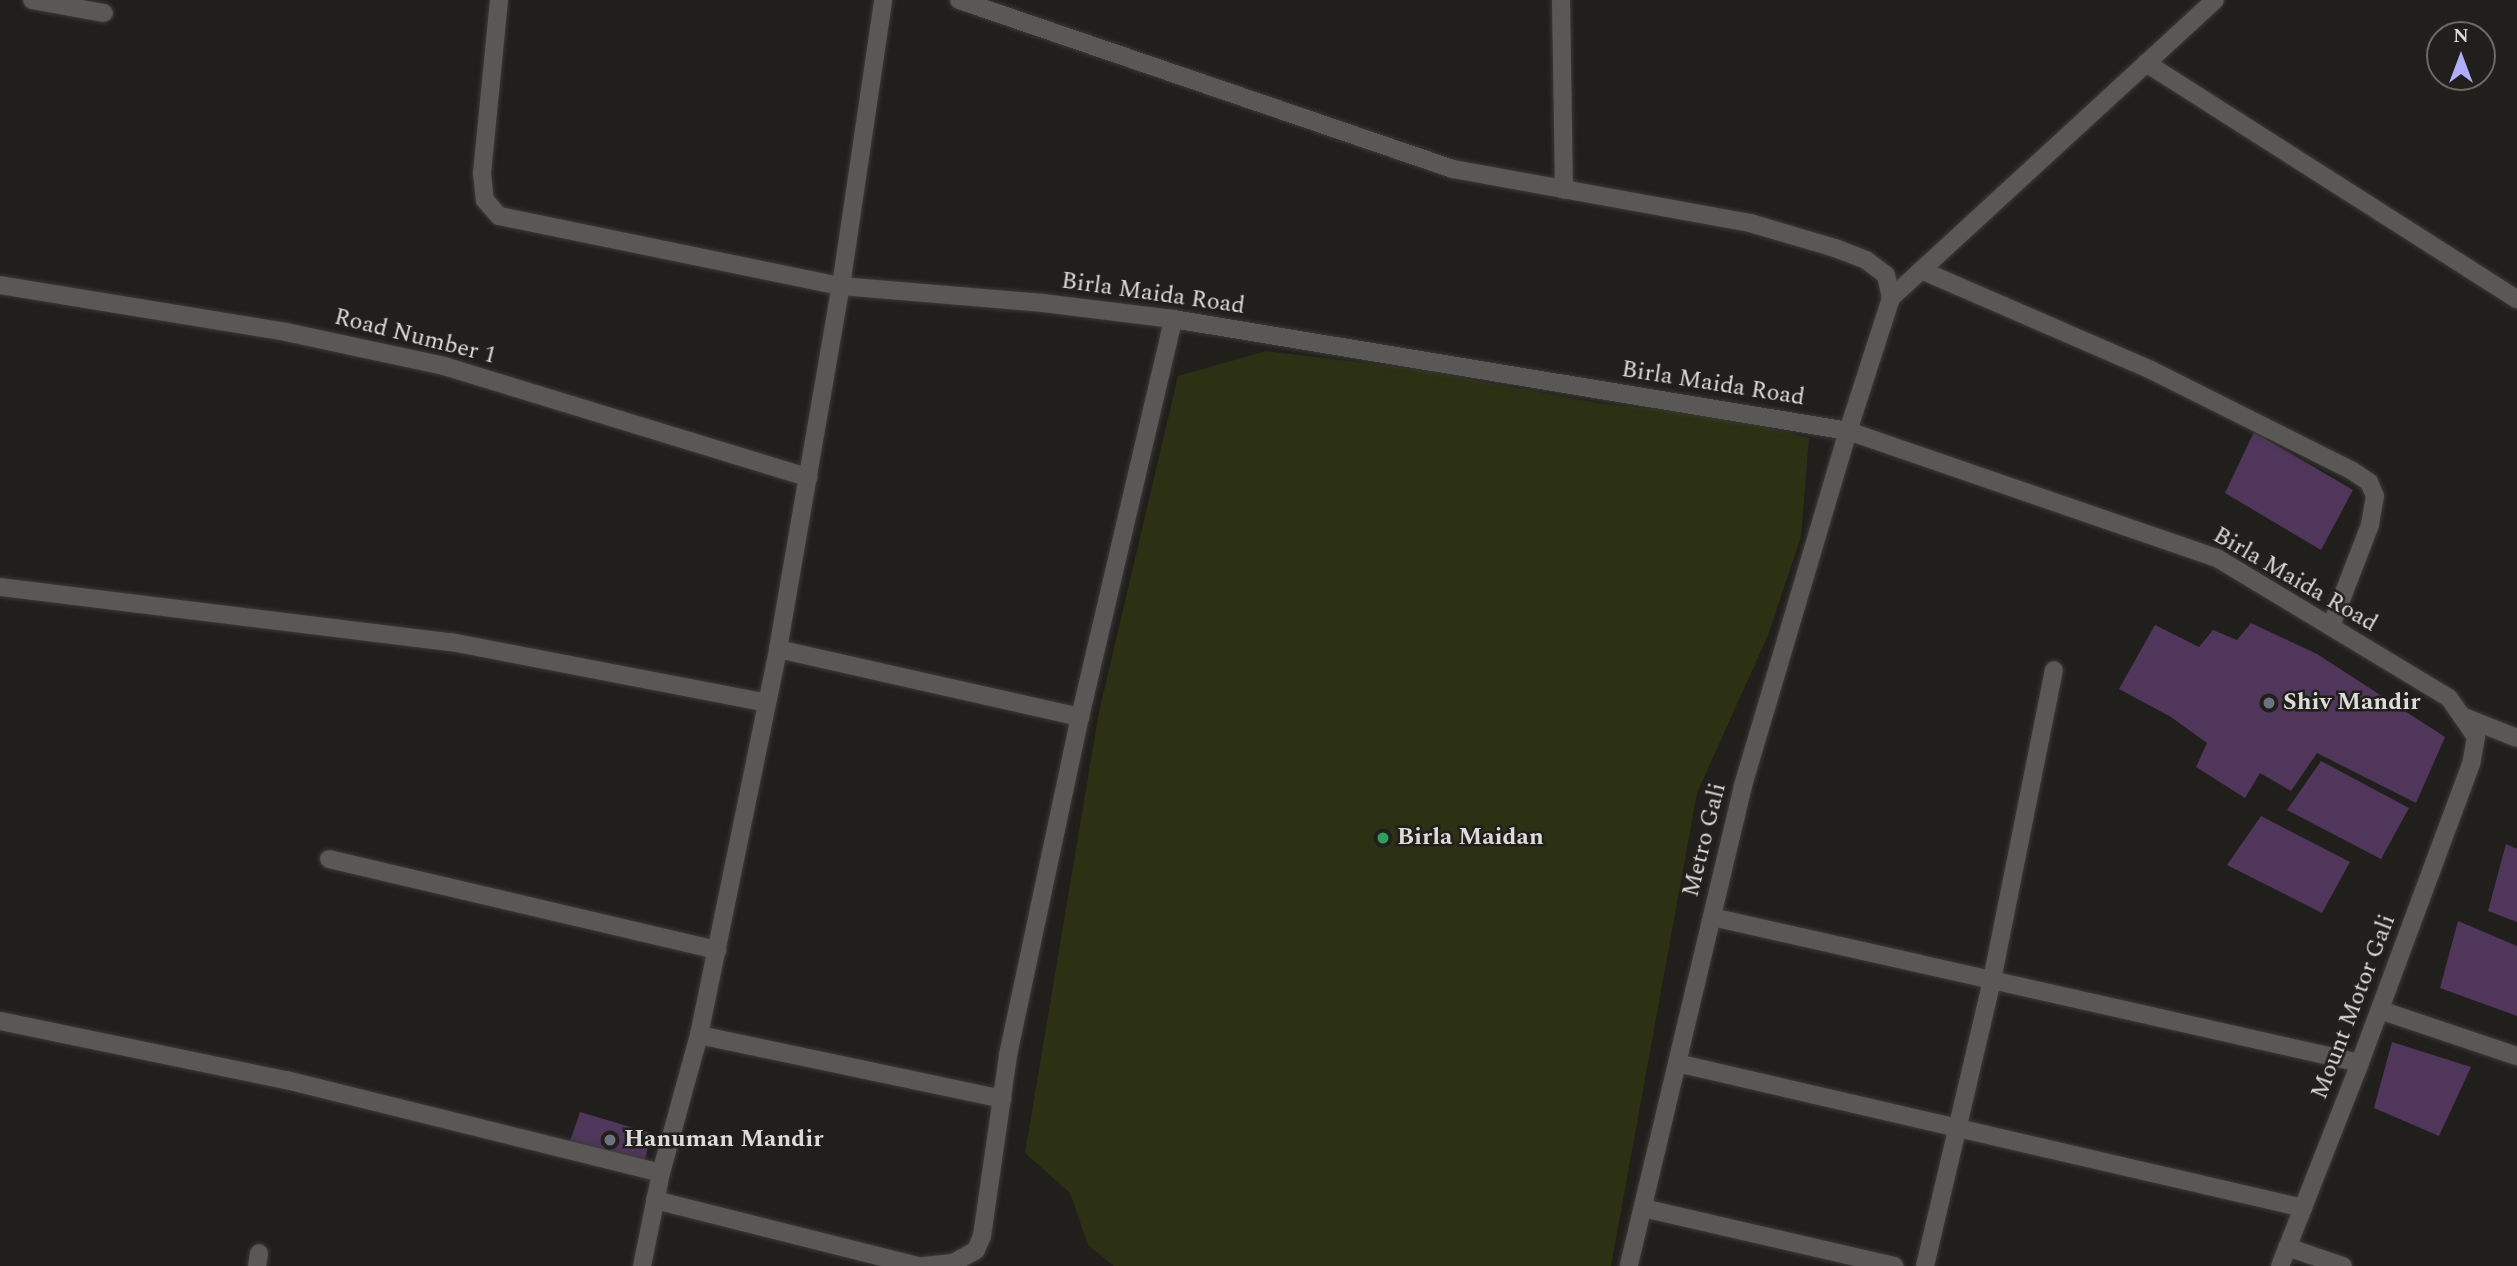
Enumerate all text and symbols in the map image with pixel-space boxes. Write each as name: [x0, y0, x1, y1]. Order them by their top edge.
north arrow: [2426, 21, 2496, 91]
text: N: [2453, 22, 2469, 51]
street label: Birla Maida Road: [1059, 267, 1247, 321]
street label: Road Number 1: [331, 303, 499, 371]
street label: Birla Maida Road: [1619, 355, 1807, 413]
street label: Birla Maida Road: [2208, 521, 2382, 639]
place label: Shiv Mandir: [2283, 689, 2420, 717]
marker: Shiv Mandir: [2261, 695, 2277, 711]
street label: Metro Gali: [1677, 780, 1733, 900]
place label: Birla Maidan: [1397, 824, 1544, 852]
marker: Birla Maidan: [1375, 830, 1391, 846]
street label: Mount Motor Gali: [2306, 911, 2402, 1103]
place label: Hanuman Mandir: [624, 1126, 823, 1154]
marker: Hanuman Mandir: [602, 1132, 618, 1148]

